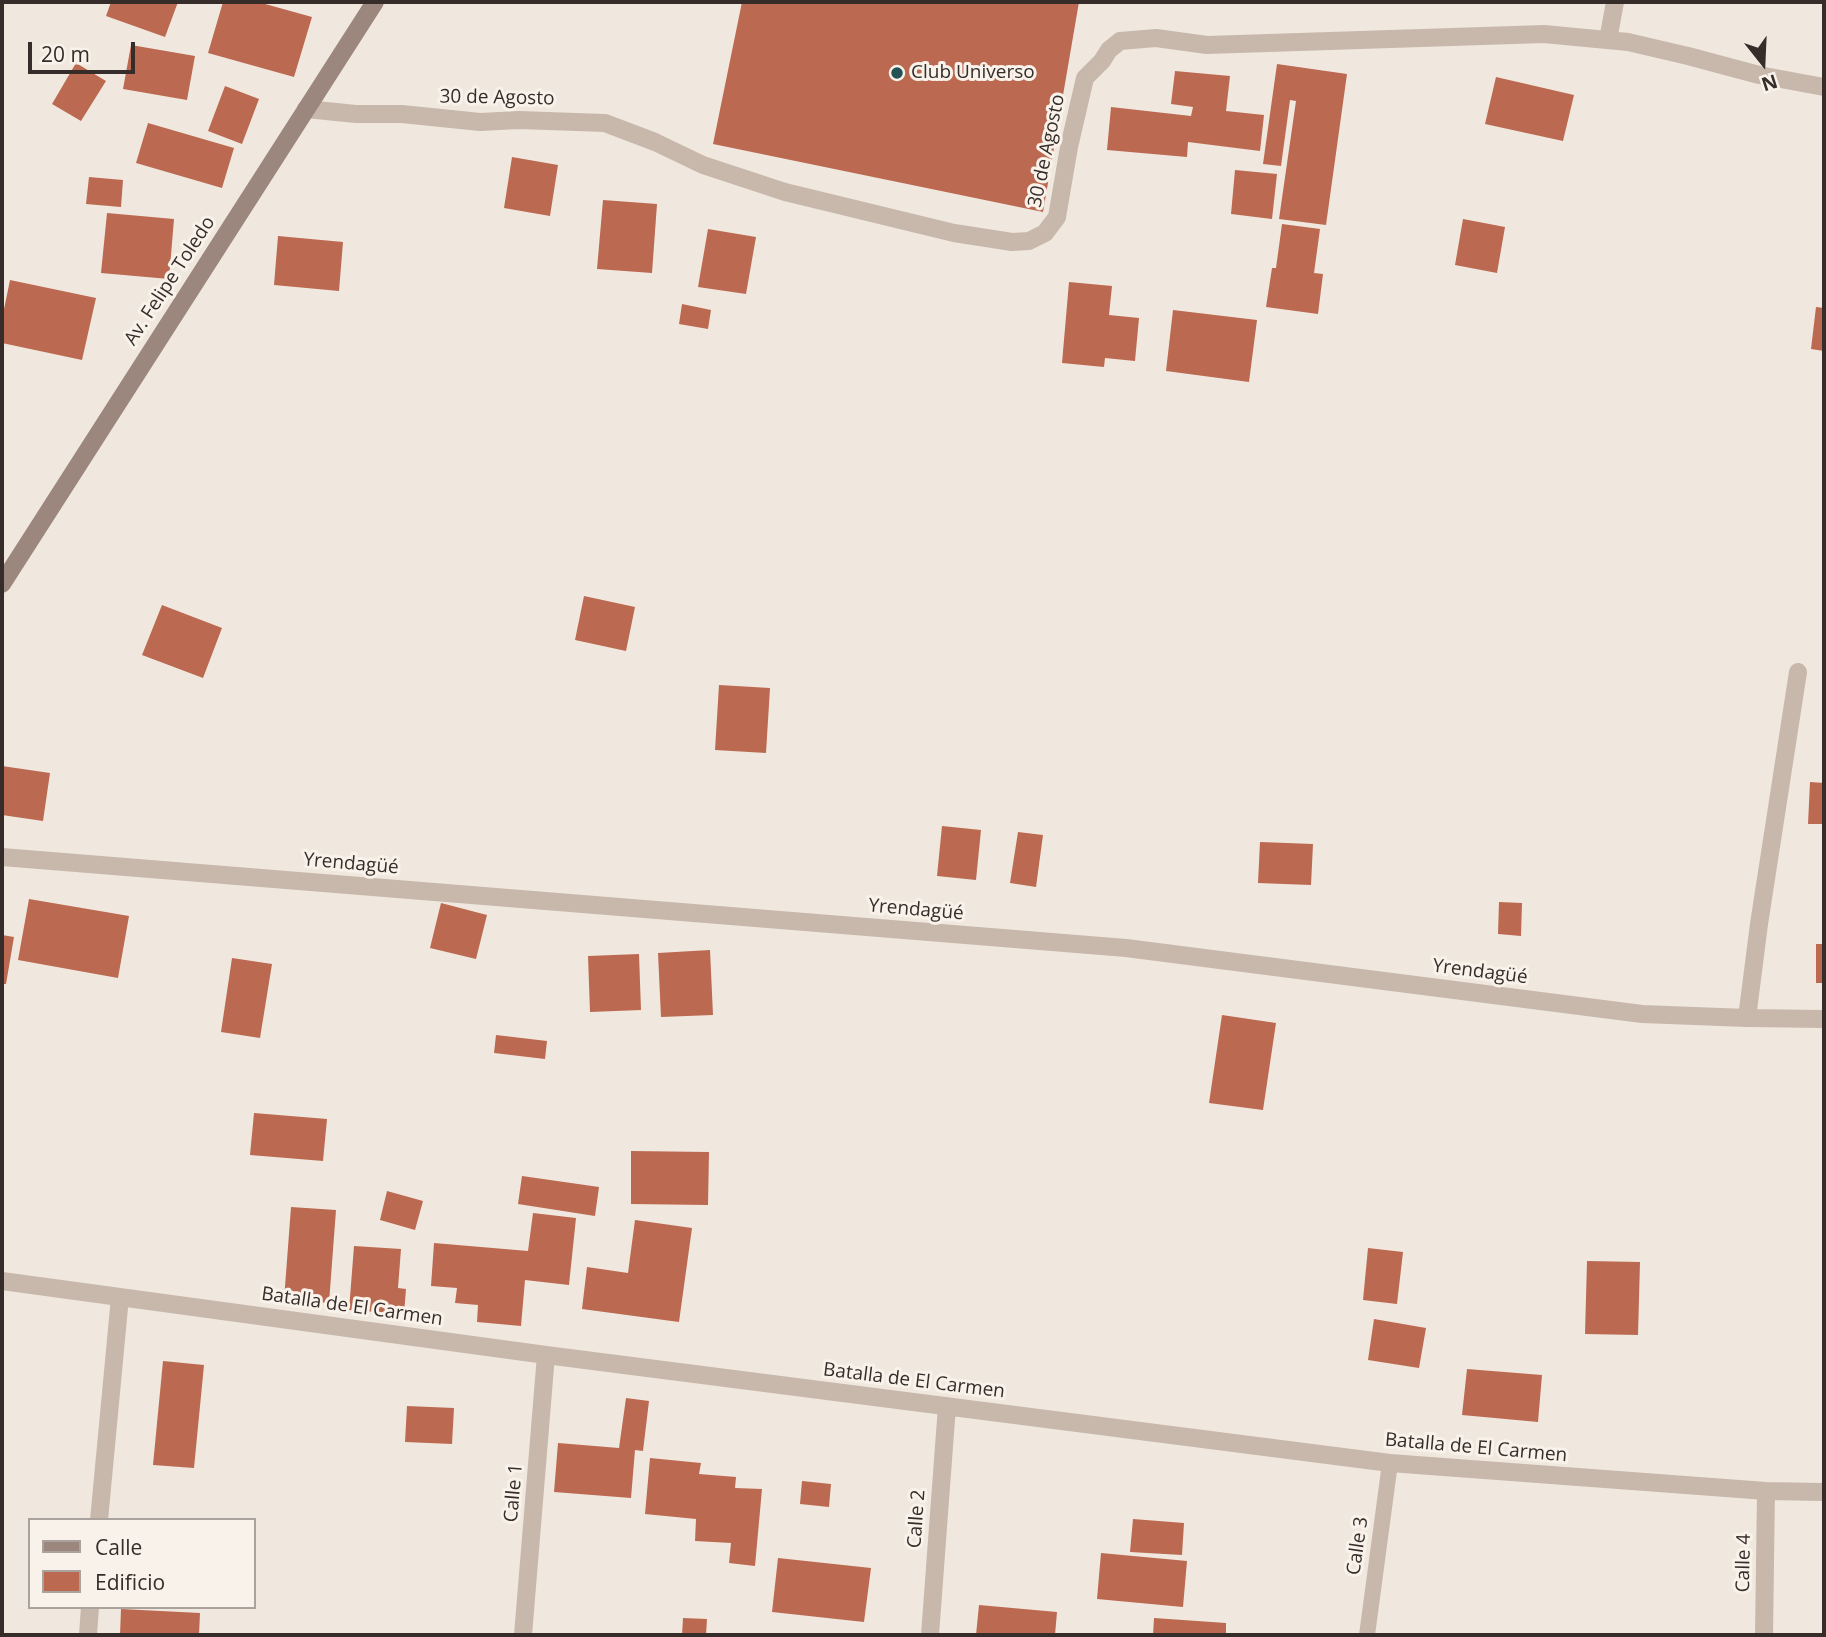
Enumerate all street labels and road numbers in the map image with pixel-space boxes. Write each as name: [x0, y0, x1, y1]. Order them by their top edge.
street label: 30 de Agosto: [439, 86, 555, 110]
street label: 30 de Agosto: [1024, 92, 1070, 210]
street label: Av. Felipe Toledo: [120, 212, 220, 350]
street label: Yrendagüé: [302, 848, 400, 880]
street label: Yrendagüé: [867, 894, 965, 926]
street label: Yrendagüé: [1431, 955, 1529, 989]
street label: Batalla de El Carmen: [260, 1283, 444, 1331]
street label: Batalla de El Carmen: [822, 1359, 1006, 1403]
street label: Batalla de El Carmen: [1384, 1429, 1568, 1467]
street label: Calle 1: [500, 1463, 528, 1523]
street label: Calle 2: [904, 1489, 930, 1549]
street label: Calle 3: [1343, 1515, 1373, 1577]
street label: Calle 4: [1732, 1534, 1756, 1592]

